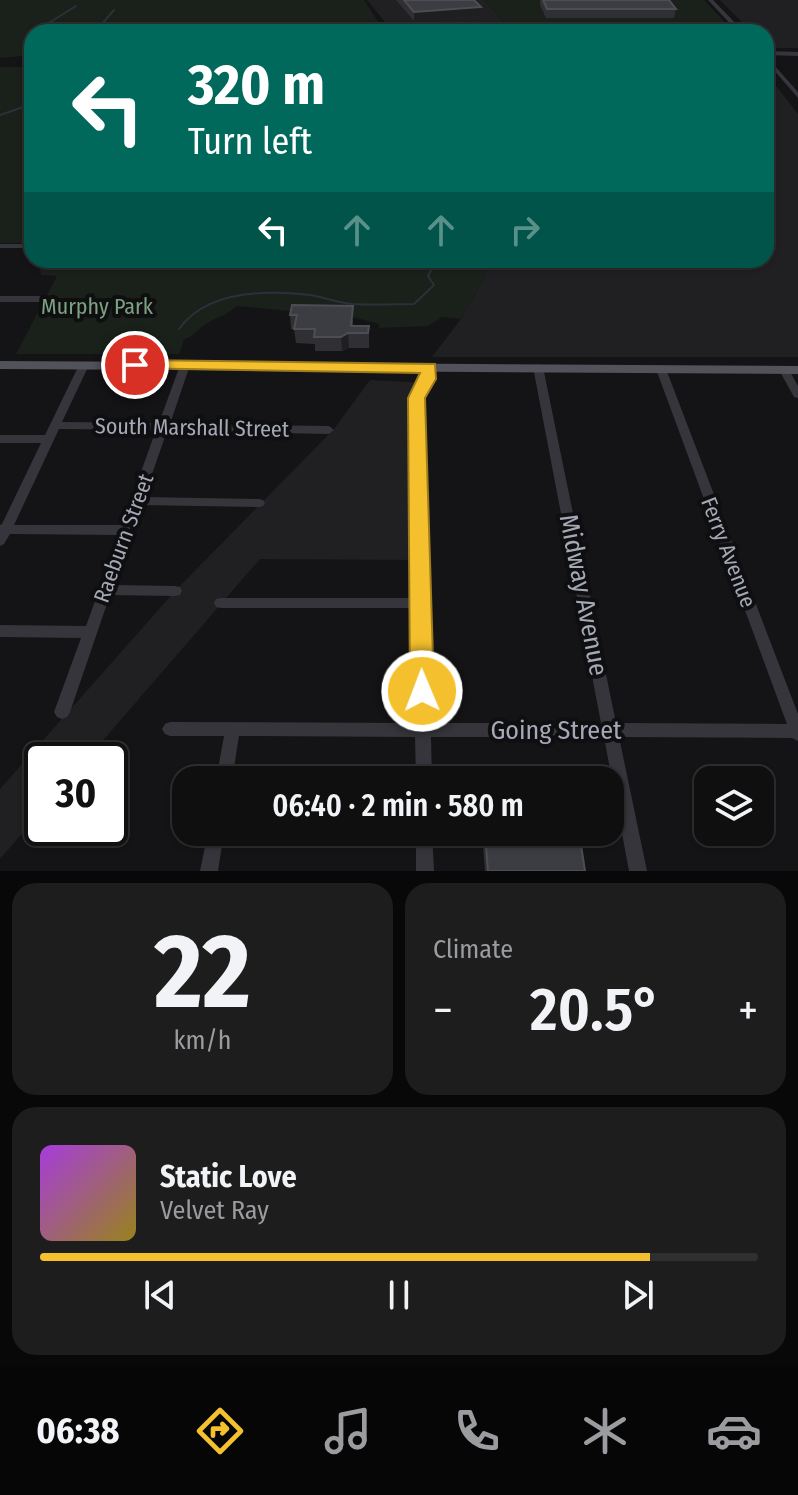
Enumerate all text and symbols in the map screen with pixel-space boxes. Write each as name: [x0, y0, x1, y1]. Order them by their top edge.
text: 320 m: [188, 52, 325, 119]
icon: left: [56, 56, 160, 160]
text: Turn left: [188, 120, 312, 164]
icon: left: [251, 208, 295, 252]
icon: ahead: [335, 208, 379, 252]
icon: ahead: [419, 208, 463, 252]
icon: right: [503, 208, 547, 252]
park label: Murphy Park: [41, 293, 154, 320]
pin: [101, 331, 169, 399]
icon: arrive: [113, 343, 157, 387]
street label: South Marshall Street: [95, 412, 290, 443]
street label: Raeburn Street: [88, 469, 160, 606]
street label: Ferry Avenue: [695, 493, 762, 611]
street label: Midway Avenue: [553, 512, 614, 678]
position arrow: [380, 649, 464, 733]
street label: Going Street: [490, 715, 622, 746]
speed limit sign: 30: [24, 742, 128, 846]
map controls: [694, 766, 774, 846]
button: layers: [694, 766, 774, 846]
text: 06:40 · 2 min · 580 m: [272, 788, 524, 824]
text: 22: [154, 910, 251, 1035]
text: Climate: [433, 934, 513, 965]
text: 20.5°: [530, 974, 661, 1046]
text: −: [433, 984, 453, 1037]
text: +: [738, 984, 758, 1037]
text: km/h: [174, 1025, 231, 1056]
text: Static Love: [160, 1159, 297, 1195]
text: Velvet Ray: [160, 1195, 269, 1226]
icon: previous: [138, 1273, 182, 1317]
icon: pause: [377, 1273, 421, 1317]
icon: next: [616, 1273, 660, 1317]
icon: directions: [192, 1403, 248, 1459]
icon: music: [320, 1403, 376, 1459]
icon: phone: [449, 1403, 505, 1459]
icon: climate: [577, 1403, 633, 1459]
icon: car: [706, 1403, 762, 1459]
text: 06:38: [36, 1409, 120, 1453]

